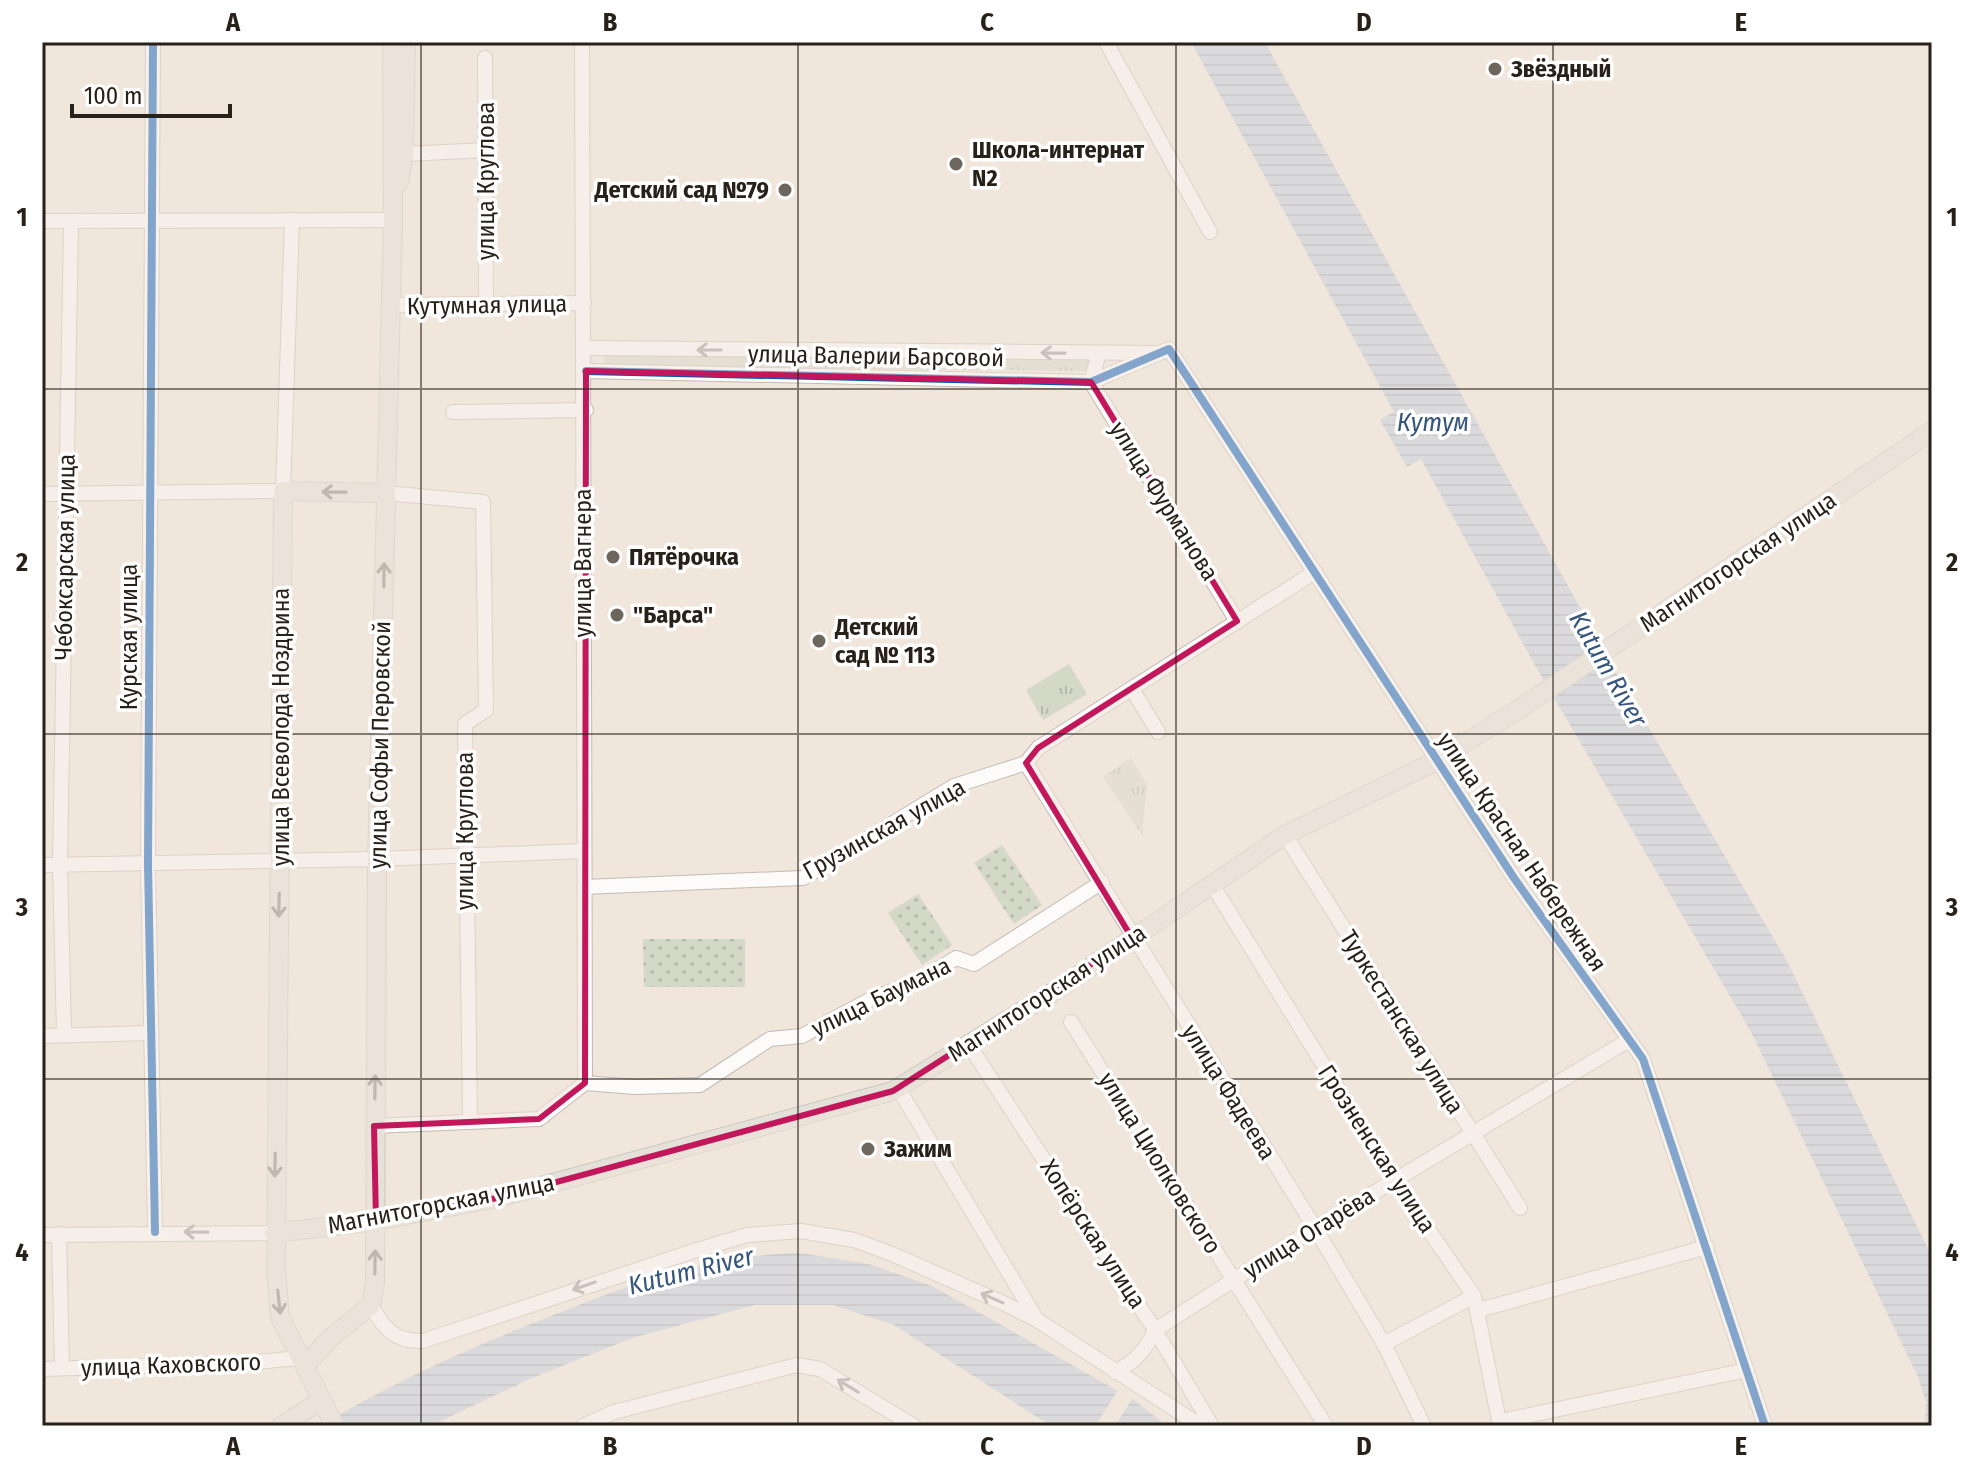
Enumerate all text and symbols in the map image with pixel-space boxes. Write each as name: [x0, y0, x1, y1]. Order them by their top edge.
text: A: [225, 7, 241, 38]
text: B: [603, 7, 618, 38]
text: C: [980, 7, 994, 38]
text: D: [1356, 7, 1372, 38]
text: E: [1735, 7, 1747, 38]
place label: Звёздный: [1510, 55, 1611, 83]
marker: Звёздный: [1486, 60, 1504, 78]
scale bar: [72, 68, 230, 118]
text: 100 m: [84, 82, 142, 110]
street label: улица Круглова: [472, 102, 500, 260]
place label: Школа-интернат N2: [972, 136, 1145, 192]
marker: Школа-интернат N2: [947, 155, 965, 173]
place label: Детский сад №79: [593, 176, 769, 204]
marker: Детский сад №79: [776, 181, 794, 199]
text: 1: [17, 202, 28, 233]
text: 1: [1947, 202, 1958, 233]
street label: Кутумная улица: [407, 290, 567, 320]
street label: улица Валерии Барсовой: [748, 340, 1004, 372]
one-way arrow: [696, 342, 723, 357]
one-way arrow: [1040, 345, 1067, 360]
water label: Кутум: [1397, 407, 1469, 438]
street label: улица Фурманова: [1104, 416, 1224, 586]
street label: Чебоксарская улица: [49, 454, 81, 660]
one-way arrow: [321, 484, 348, 499]
street label: Магнитогорская улица: [1635, 486, 1841, 638]
street label: улица Вагнера: [569, 489, 597, 637]
place label: Пятёрочка: [629, 543, 739, 571]
text: 2: [15, 547, 28, 578]
text: 2: [1945, 547, 1958, 578]
marker: Пятёрочка: [604, 548, 622, 566]
one-way arrow: [376, 562, 392, 589]
street label: Курская улица: [115, 564, 143, 710]
street label: улица Всеволода Ноздрина: [267, 588, 295, 866]
place label: "Барса": [633, 601, 713, 629]
marker: "Барса": [608, 606, 626, 624]
water label: Kutum River: [1563, 606, 1654, 733]
place label: Детский сад № 113: [834, 613, 935, 669]
street label: улица Софьи Перовской: [364, 621, 396, 869]
marker: Детский сад № 113: [810, 632, 828, 650]
street label: улица Красная Набережная: [1432, 727, 1612, 977]
street label: улица Круглова: [451, 752, 479, 910]
street label: Грузинская улица: [798, 773, 970, 885]
one-way arrow: [272, 891, 287, 918]
text: 3: [15, 892, 28, 923]
text: 3: [1945, 892, 1958, 923]
street label: Магнитогорская улица: [943, 919, 1151, 1067]
street label: Туркестанская улица: [1334, 925, 1470, 1119]
street label: улица Баумана: [807, 951, 955, 1043]
street label: улица Фадеева: [1176, 1019, 1282, 1165]
street label: Грозненская улица: [1312, 1060, 1442, 1238]
street label: улица Циолковского: [1093, 1067, 1227, 1259]
one-way arrow: [367, 1074, 382, 1101]
place label: Зажим: [883, 1135, 952, 1163]
marker: Зажим: [859, 1140, 877, 1158]
one-way arrow: [268, 1151, 283, 1178]
street label: Хопёрская улица: [1034, 1154, 1152, 1314]
street label: Магнитогорская улица: [325, 1168, 557, 1240]
street label: улица Огарёва: [1238, 1182, 1380, 1284]
one-way arrow: [183, 1224, 210, 1240]
text: 4: [15, 1237, 29, 1268]
text: 4: [1945, 1237, 1959, 1268]
water label: Kutum River: [625, 1240, 758, 1302]
one-way arrow: [368, 1249, 383, 1276]
one-way arrow: [572, 1279, 597, 1294]
one-way arrow: [272, 1289, 287, 1315]
one-way arrow: [980, 1290, 1004, 1305]
street label: улица Каховского: [80, 1348, 262, 1382]
one-way arrow: [837, 1377, 860, 1393]
text: A: [225, 1431, 241, 1462]
text: B: [603, 1431, 618, 1462]
text: C: [980, 1431, 994, 1462]
text: D: [1356, 1431, 1372, 1462]
text: E: [1735, 1431, 1747, 1462]

